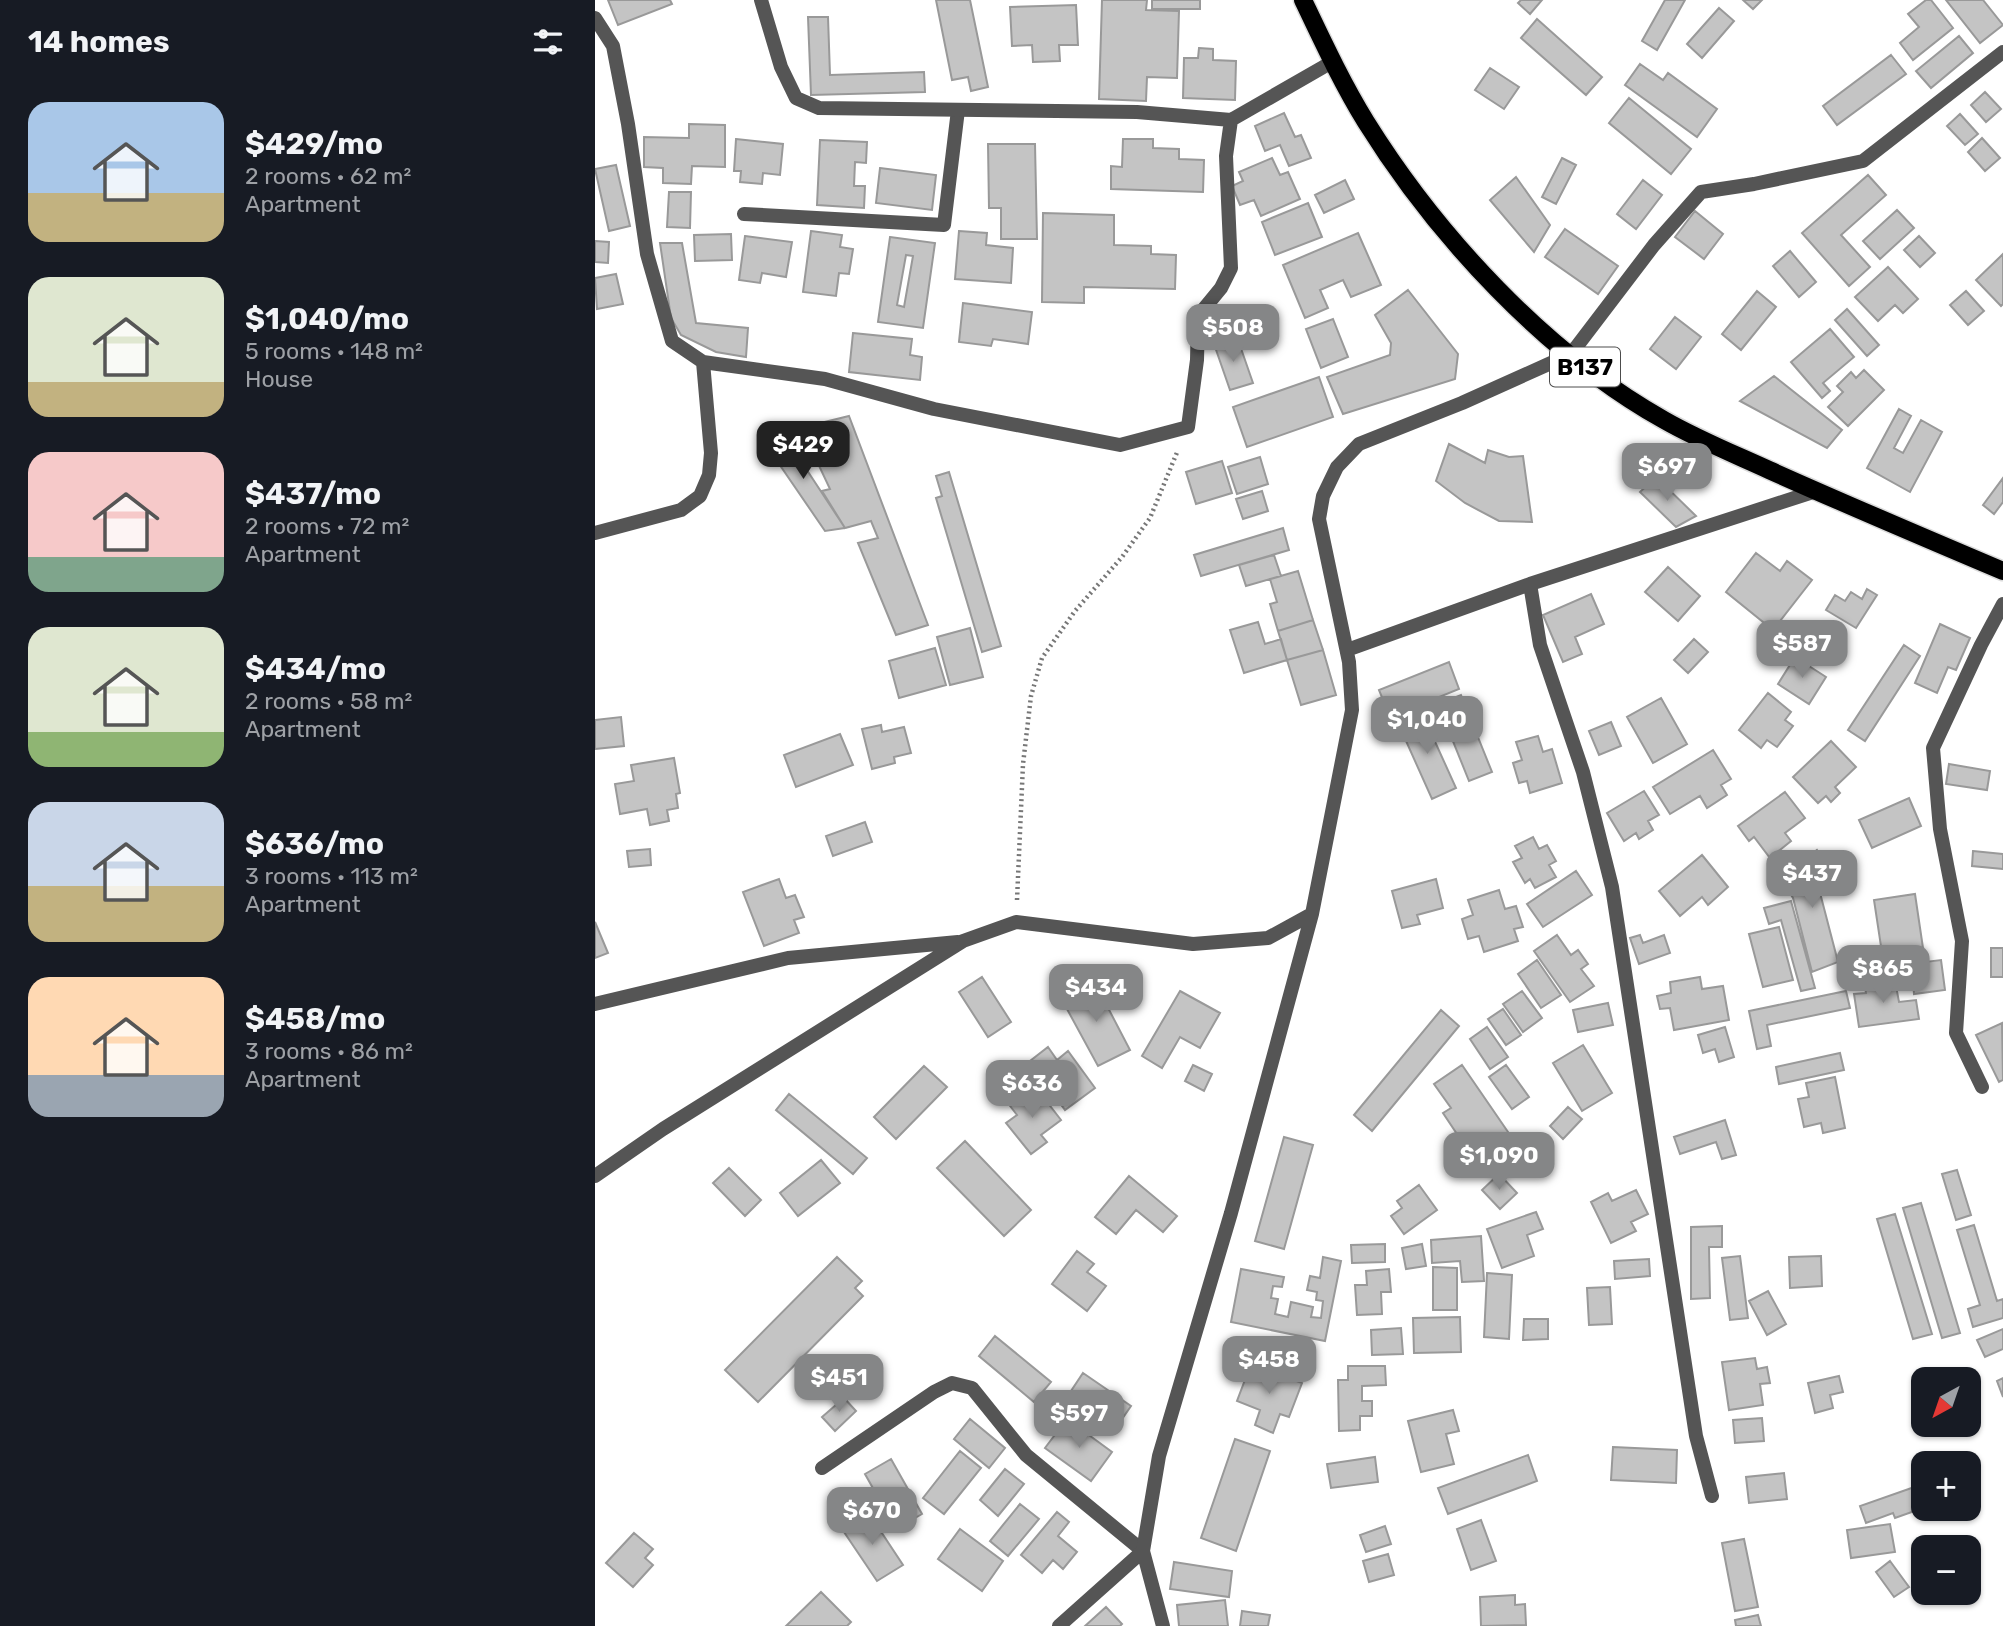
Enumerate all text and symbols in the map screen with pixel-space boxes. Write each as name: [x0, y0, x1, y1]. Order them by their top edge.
icon: filters: [529, 23, 567, 61]
text: 14 homes: [28, 24, 170, 60]
text: $429/mo: [245, 126, 383, 162]
icon: home: [84, 130, 168, 214]
text: 2 rooms · 62 m²: [245, 162, 411, 190]
text: Apartment: [245, 190, 361, 218]
text: $1,040/mo: [245, 301, 409, 337]
pin: $508: [1192, 304, 1274, 364]
icon: home: [84, 305, 168, 389]
text: $508: [1202, 313, 1264, 341]
text: 5 rooms · 148 m²: [245, 337, 423, 365]
road number: B137: [1550, 348, 1620, 386]
text: House: [245, 365, 313, 393]
pin: $429: [762, 421, 844, 481]
text: $429: [773, 430, 833, 458]
pin: $697: [1626, 444, 1708, 503]
text: $697: [1638, 452, 1696, 480]
text: $437/mo: [245, 476, 381, 512]
icon: home: [84, 480, 168, 564]
text: 2 rooms · 72 m²: [245, 512, 409, 540]
text: Apartment: [245, 540, 361, 568]
pin: $587: [1761, 620, 1843, 680]
text: $587: [1773, 629, 1831, 657]
text: $434/mo: [245, 651, 386, 687]
icon: home: [84, 655, 168, 739]
text: 2 rooms · 58 m²: [245, 687, 412, 715]
pin: $1,040: [1370, 696, 1484, 756]
text: $1,040: [1387, 705, 1467, 733]
text: Apartment: [245, 715, 361, 743]
text: $636/mo: [245, 826, 384, 862]
icon: home: [84, 830, 168, 914]
pin: $437: [1771, 850, 1853, 910]
text: $437: [1782, 859, 1842, 887]
text: 3 rooms · 113 m²: [245, 862, 418, 890]
text: Apartment: [245, 890, 361, 918]
pin: $865: [1842, 946, 1924, 1005]
text: $865: [1853, 954, 1913, 982]
pin: $434: [1055, 964, 1137, 1024]
text: $434: [1065, 973, 1127, 1001]
text: $458/mo: [245, 1001, 385, 1037]
icon: home: [84, 1005, 168, 1089]
text: 3 rooms · 86 m²: [245, 1037, 413, 1065]
pin: $636: [991, 1060, 1073, 1120]
text: Apartment: [245, 1065, 361, 1093]
text: $636: [1002, 1069, 1062, 1097]
pin: $1,090: [1442, 1132, 1556, 1192]
text: $1,090: [1459, 1141, 1539, 1169]
pin: $458: [1228, 1336, 1310, 1396]
text: $458: [1238, 1345, 1300, 1373]
pin: $451: [798, 1354, 880, 1414]
text: $451: [810, 1363, 868, 1391]
north arrow: [1911, 1367, 1981, 1437]
map controls: [1911, 1367, 1981, 1605]
pin: $597: [1038, 1390, 1120, 1450]
text: $597: [1050, 1399, 1108, 1427]
button: +: [1911, 1451, 1981, 1521]
pin: $670: [831, 1488, 913, 1547]
text: $670: [843, 1496, 901, 1524]
button: −: [1911, 1535, 1981, 1605]

